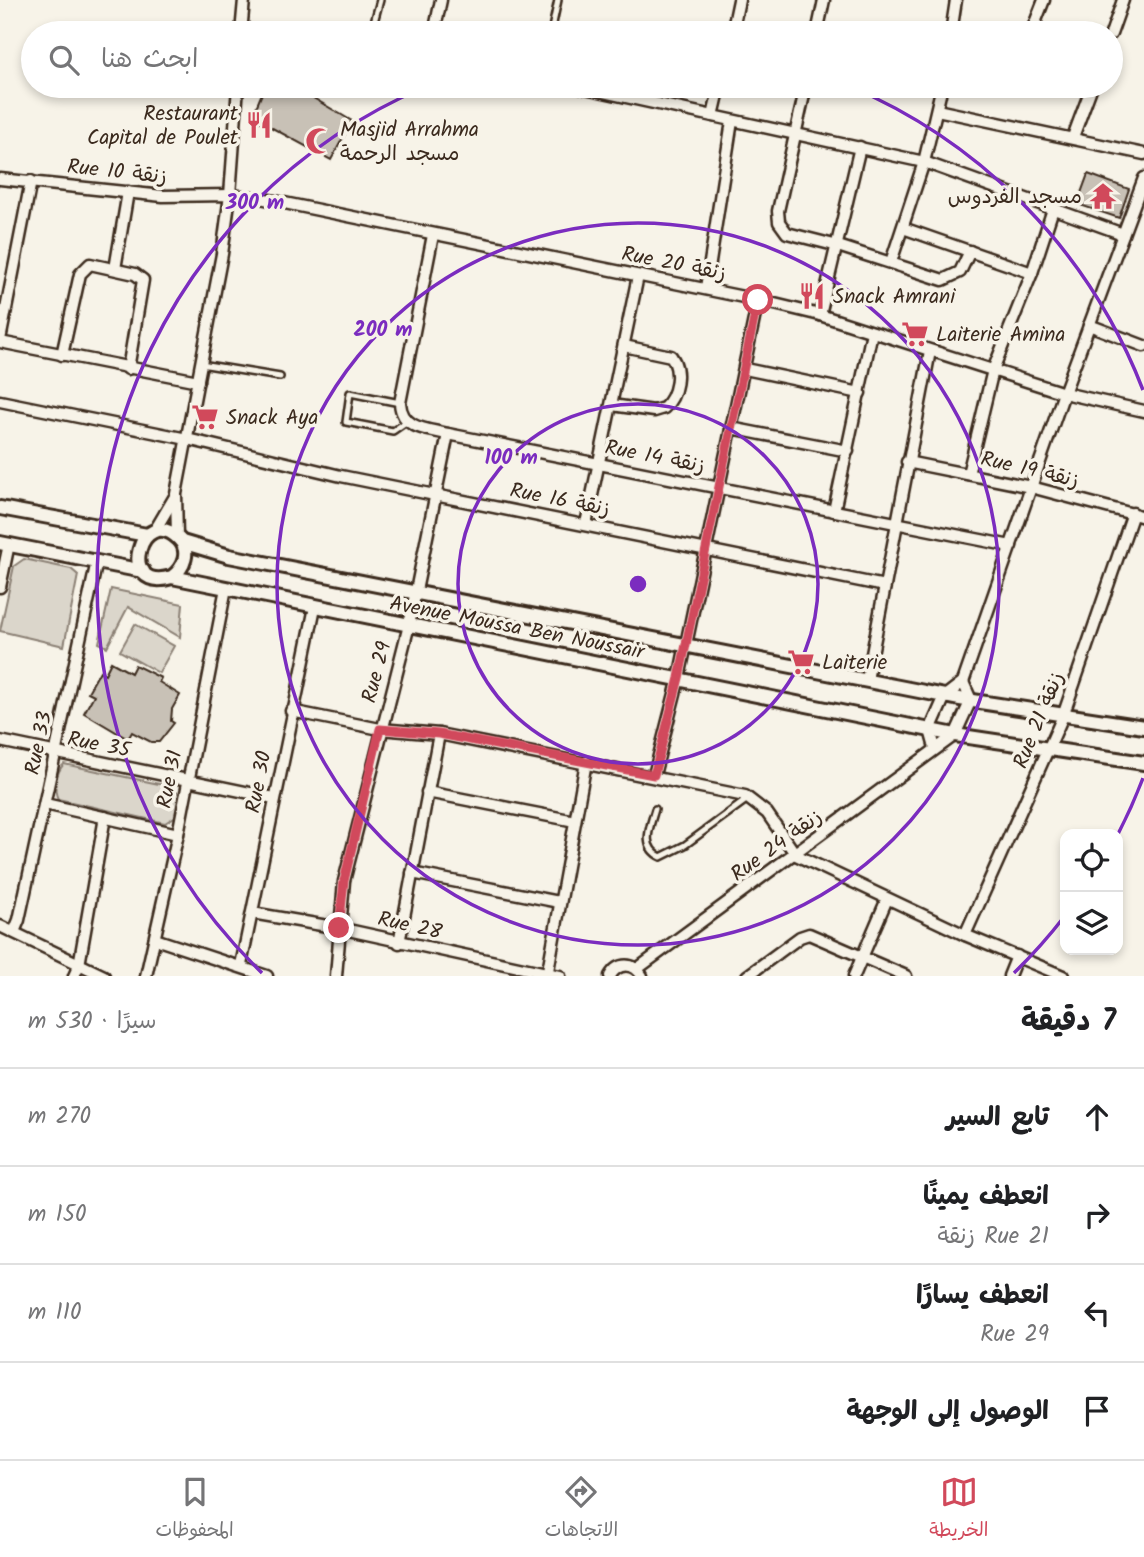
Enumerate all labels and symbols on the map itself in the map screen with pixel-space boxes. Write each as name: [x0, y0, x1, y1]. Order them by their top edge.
place label: Restaurant Capital de Poulet: [87, 98, 239, 155]
restaurant icon: Restaurant Capital de Poulet: [244, 110, 274, 140]
place label: Masjid Arrahma مسجد الرحمة: [340, 114, 479, 171]
mosque icon: Masjid Arrahma مسجد الرحمة: [304, 126, 334, 156]
street label: Rue 10 زنقة: [65, 151, 168, 194]
place label: مسجد الفردوس: [948, 181, 1082, 214]
temple icon: مسجد الفردوس: [1088, 181, 1118, 211]
text: 300 m: [225, 187, 284, 220]
street label: Rue 20 زنقة: [619, 238, 729, 291]
restaurant icon: Snack Amrani: [797, 281, 827, 311]
place label: Snack Amrani: [833, 281, 956, 314]
route start: [742, 284, 773, 315]
text: 200 m: [353, 314, 413, 347]
supermarket icon: Laiterie Amina: [900, 319, 930, 349]
place label: Laiterie Amina: [936, 319, 1065, 352]
supermarket icon: Snack Aya: [190, 402, 220, 432]
place label: Snack Aya: [226, 402, 318, 435]
street label: Rue 14 زنقة: [602, 432, 708, 483]
text: 100 m: [484, 442, 538, 475]
street label: Rue 19 زنقة: [977, 443, 1082, 498]
street label: Rue 16 زنقة: [507, 475, 613, 526]
centre of rings: [626, 572, 650, 596]
street label: Avenue Moussa Ben Noussair: [387, 588, 648, 670]
street label: Rue 29: [353, 638, 401, 707]
supermarket icon: Laiterie: [786, 647, 816, 677]
place label: Laiterie: [822, 647, 888, 680]
street label: Rue 21 زنقة: [1005, 667, 1074, 774]
street label: Rue 33: [17, 708, 62, 778]
street label: Rue 35: [64, 723, 135, 768]
street label: Rue 31: [149, 747, 192, 811]
street label: Rue 30: [237, 748, 282, 816]
street label: Rue 24 زنقة: [724, 801, 830, 891]
street label: Rue 28: [374, 903, 445, 950]
route end: [323, 912, 354, 943]

